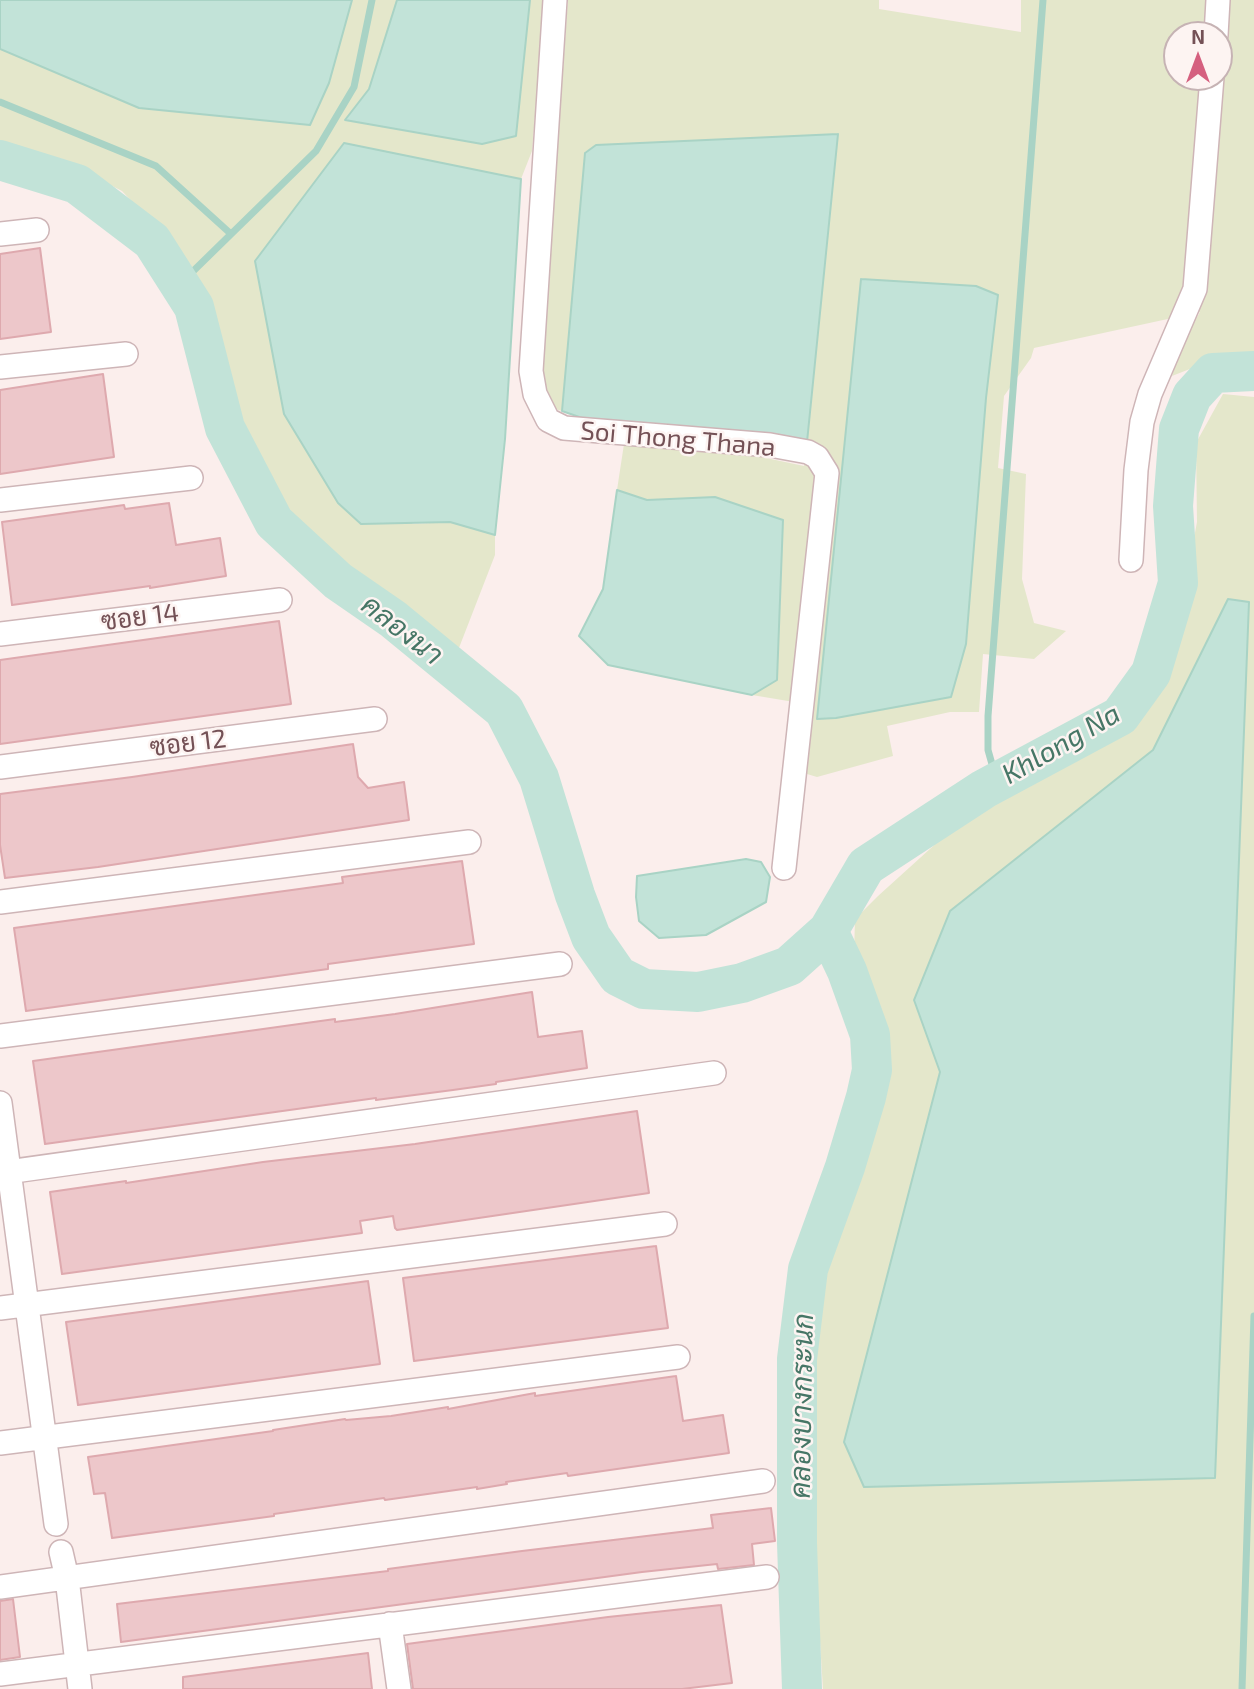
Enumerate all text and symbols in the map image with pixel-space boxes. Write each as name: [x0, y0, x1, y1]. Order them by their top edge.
north arrow: [1163, 21, 1233, 91]
text: N: [1191, 25, 1205, 48]
street label: Soi Thong Thana: [579, 415, 777, 463]
water label: คลองนา: [355, 588, 449, 672]
street label: ซอย 14: [99, 597, 181, 637]
water label: Khlong Na: [996, 697, 1126, 791]
street label: ซอย 12: [148, 723, 228, 763]
water label: คลองบางกระนก: [784, 1313, 820, 1499]

